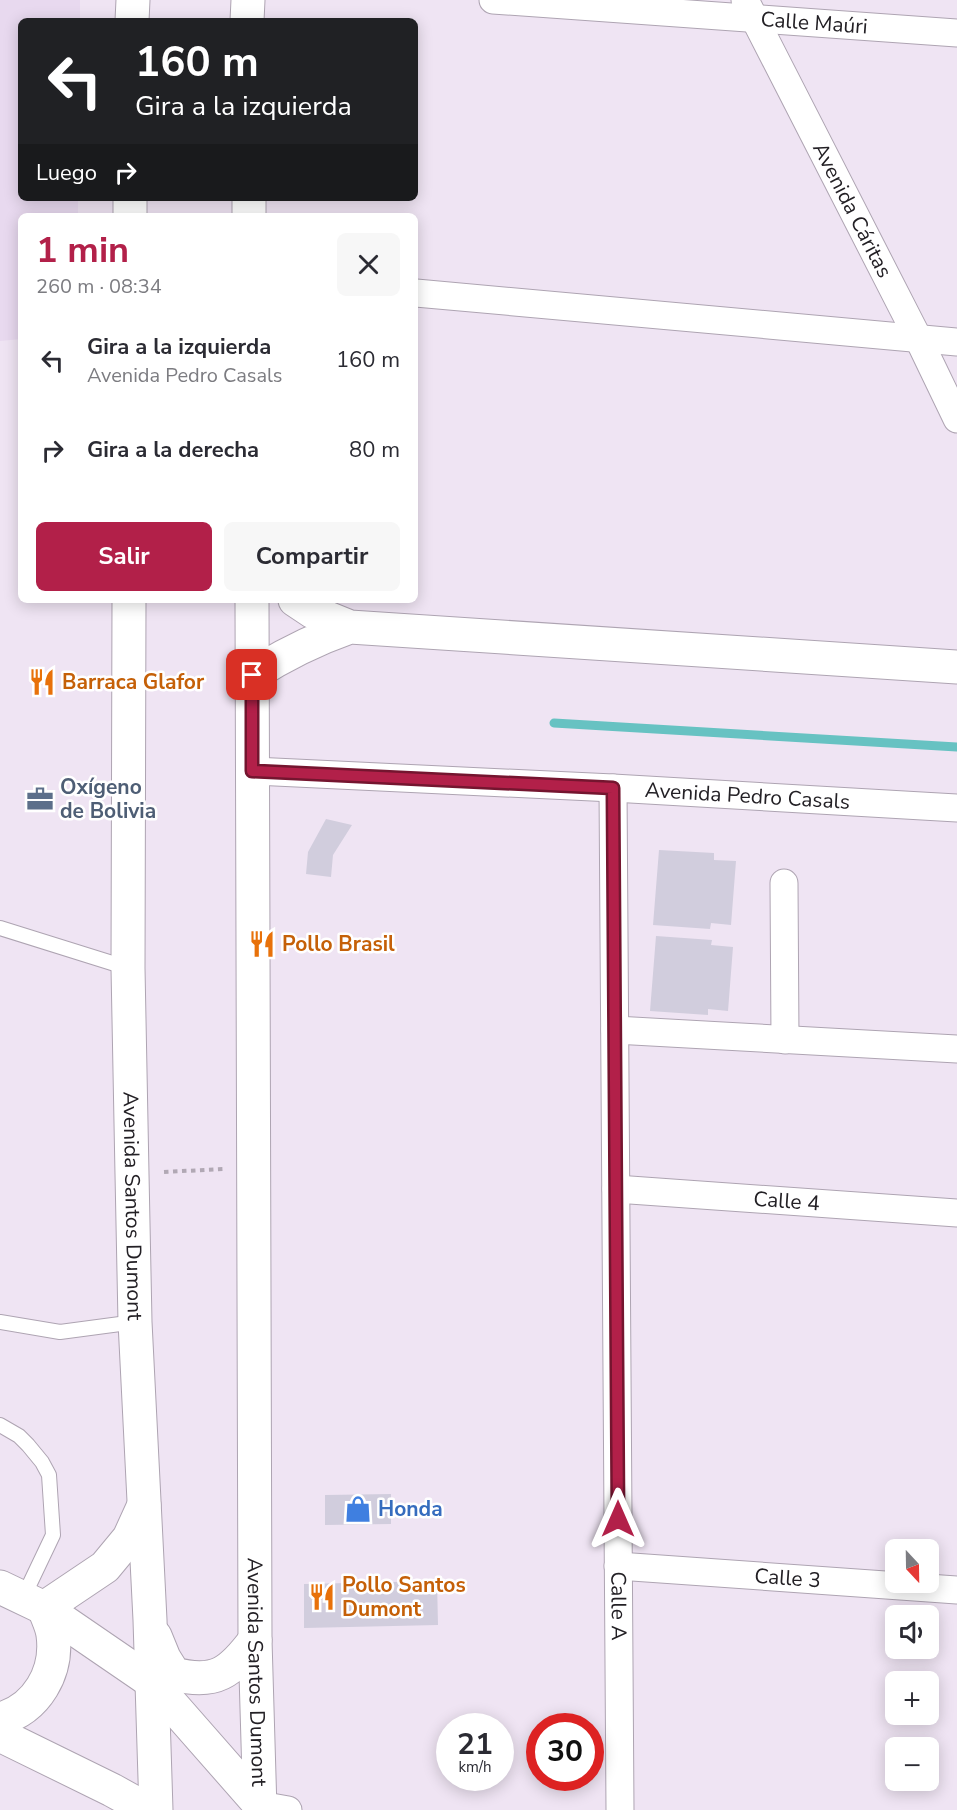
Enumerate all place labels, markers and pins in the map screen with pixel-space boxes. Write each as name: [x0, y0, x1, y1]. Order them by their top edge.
pin: [226, 649, 277, 700]
restaurant icon: Barraca Glafor: [27, 667, 57, 697]
place label: Barraca Glafor: [62, 668, 205, 696]
place label: Oxígeno de Bolivia: [60, 773, 156, 825]
office icon: Oxígeno de Bolivia: [25, 784, 55, 814]
restaurant icon: Pollo Brasil: [247, 929, 277, 959]
place label: Pollo Brasil: [282, 930, 395, 958]
shop icon: Honda: [343, 1494, 373, 1524]
place label: Honda: [378, 1495, 443, 1523]
place label: Pollo Santos Dumont: [342, 1571, 466, 1623]
restaurant icon: Pollo Santos Dumont: [307, 1582, 337, 1612]

